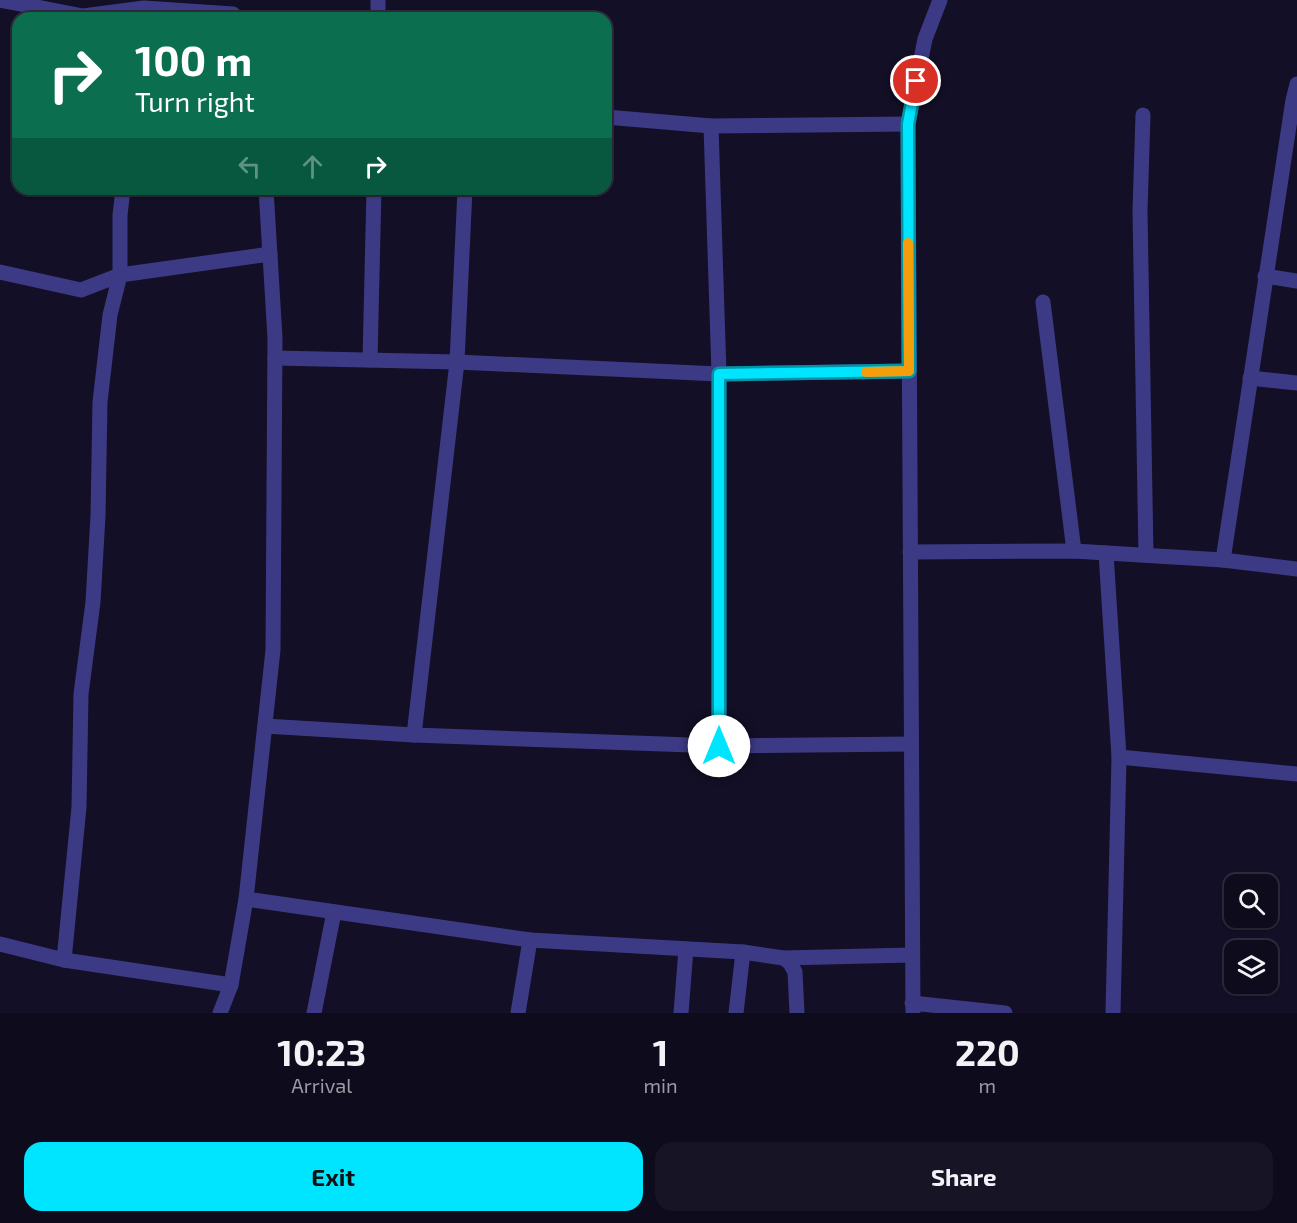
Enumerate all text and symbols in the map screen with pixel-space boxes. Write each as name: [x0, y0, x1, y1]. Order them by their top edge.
text: 100 m: [135, 34, 252, 84]
icon: right: [36, 36, 114, 114]
pin: [890, 55, 941, 106]
icon: arrive: [899, 64, 932, 97]
text: Turn right: [135, 85, 255, 117]
icon: left: [233, 150, 266, 183]
icon: ahead: [296, 150, 329, 183]
icon: right: [359, 150, 392, 183]
position arrow: [687, 714, 751, 778]
map controls: [1224, 874, 1278, 994]
button: search: [1224, 874, 1278, 928]
button: layers: [1224, 940, 1278, 994]
text: 10:23: [277, 1030, 366, 1073]
text: 1: [653, 1030, 668, 1073]
text: 220: [955, 1030, 1020, 1073]
text: Arrival: [291, 1073, 352, 1097]
text: min: [644, 1073, 678, 1097]
text: m: [979, 1073, 996, 1097]
button: Exit: [24, 1142, 643, 1211]
button: Share: [655, 1142, 1273, 1211]

